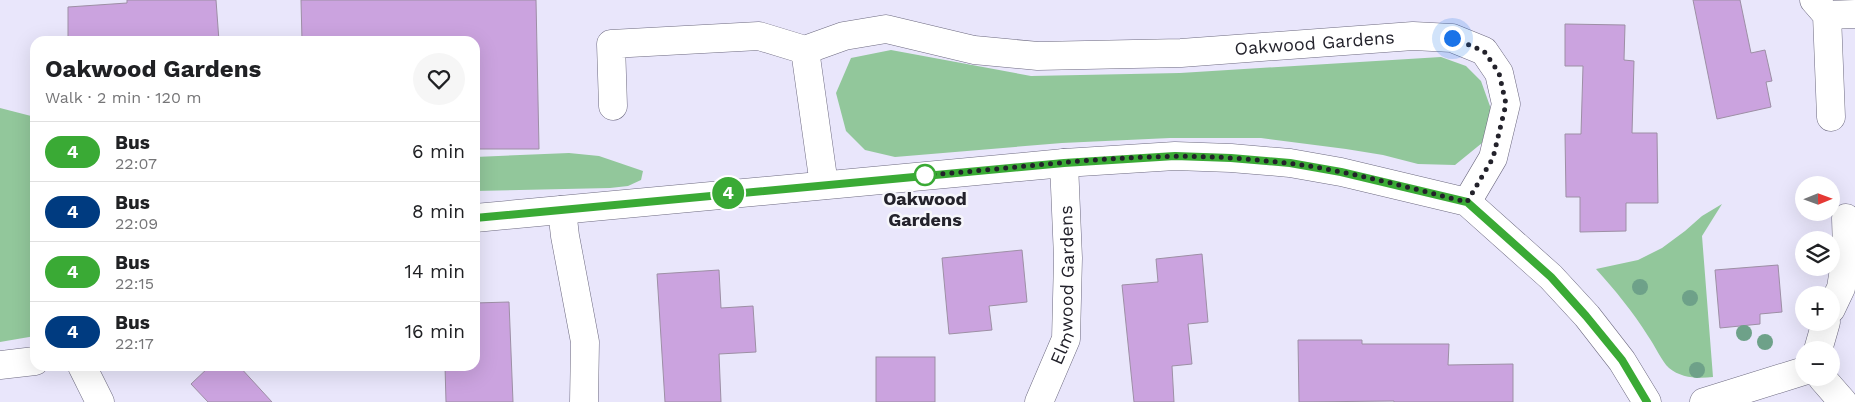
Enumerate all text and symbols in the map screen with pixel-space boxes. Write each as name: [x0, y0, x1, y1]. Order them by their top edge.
street label: Oakwood Gardens: [1234, 26, 1395, 59]
your location: [1440, 26, 1465, 51]
button: heart: [413, 53, 465, 105]
text: Oakwood Gardens: [45, 55, 261, 83]
text: Walk · 2 min · 120 m: [45, 88, 202, 107]
text: Bus: [115, 131, 150, 154]
text: 6 min: [412, 140, 465, 163]
text: 4: [67, 141, 78, 162]
text: 22:07: [115, 154, 157, 173]
marker: Oakwood Gardens: [914, 164, 936, 186]
north arrow: [1795, 176, 1840, 221]
map controls: [1795, 176, 1840, 386]
line badge: 4: [712, 177, 744, 209]
text: 4: [722, 182, 734, 203]
place label: Oakwood Gardens: [883, 188, 967, 230]
text: Bus: [115, 191, 150, 214]
text: 8 min: [412, 200, 465, 223]
text: 4: [67, 201, 78, 222]
street label: Elmwood Gardens: [1045, 205, 1078, 368]
text: 22:09: [115, 214, 158, 233]
button: layers: [1795, 231, 1840, 276]
text: Bus: [115, 251, 150, 274]
text: 14 min: [405, 260, 465, 283]
text: 4: [67, 261, 78, 282]
text: 22:15: [115, 274, 154, 293]
button: +: [1795, 286, 1840, 331]
text: Bus: [115, 311, 150, 334]
text: 16 min: [405, 320, 465, 343]
text: 4: [67, 321, 78, 342]
text: 22:17: [115, 334, 154, 353]
button: −: [1795, 341, 1840, 386]

